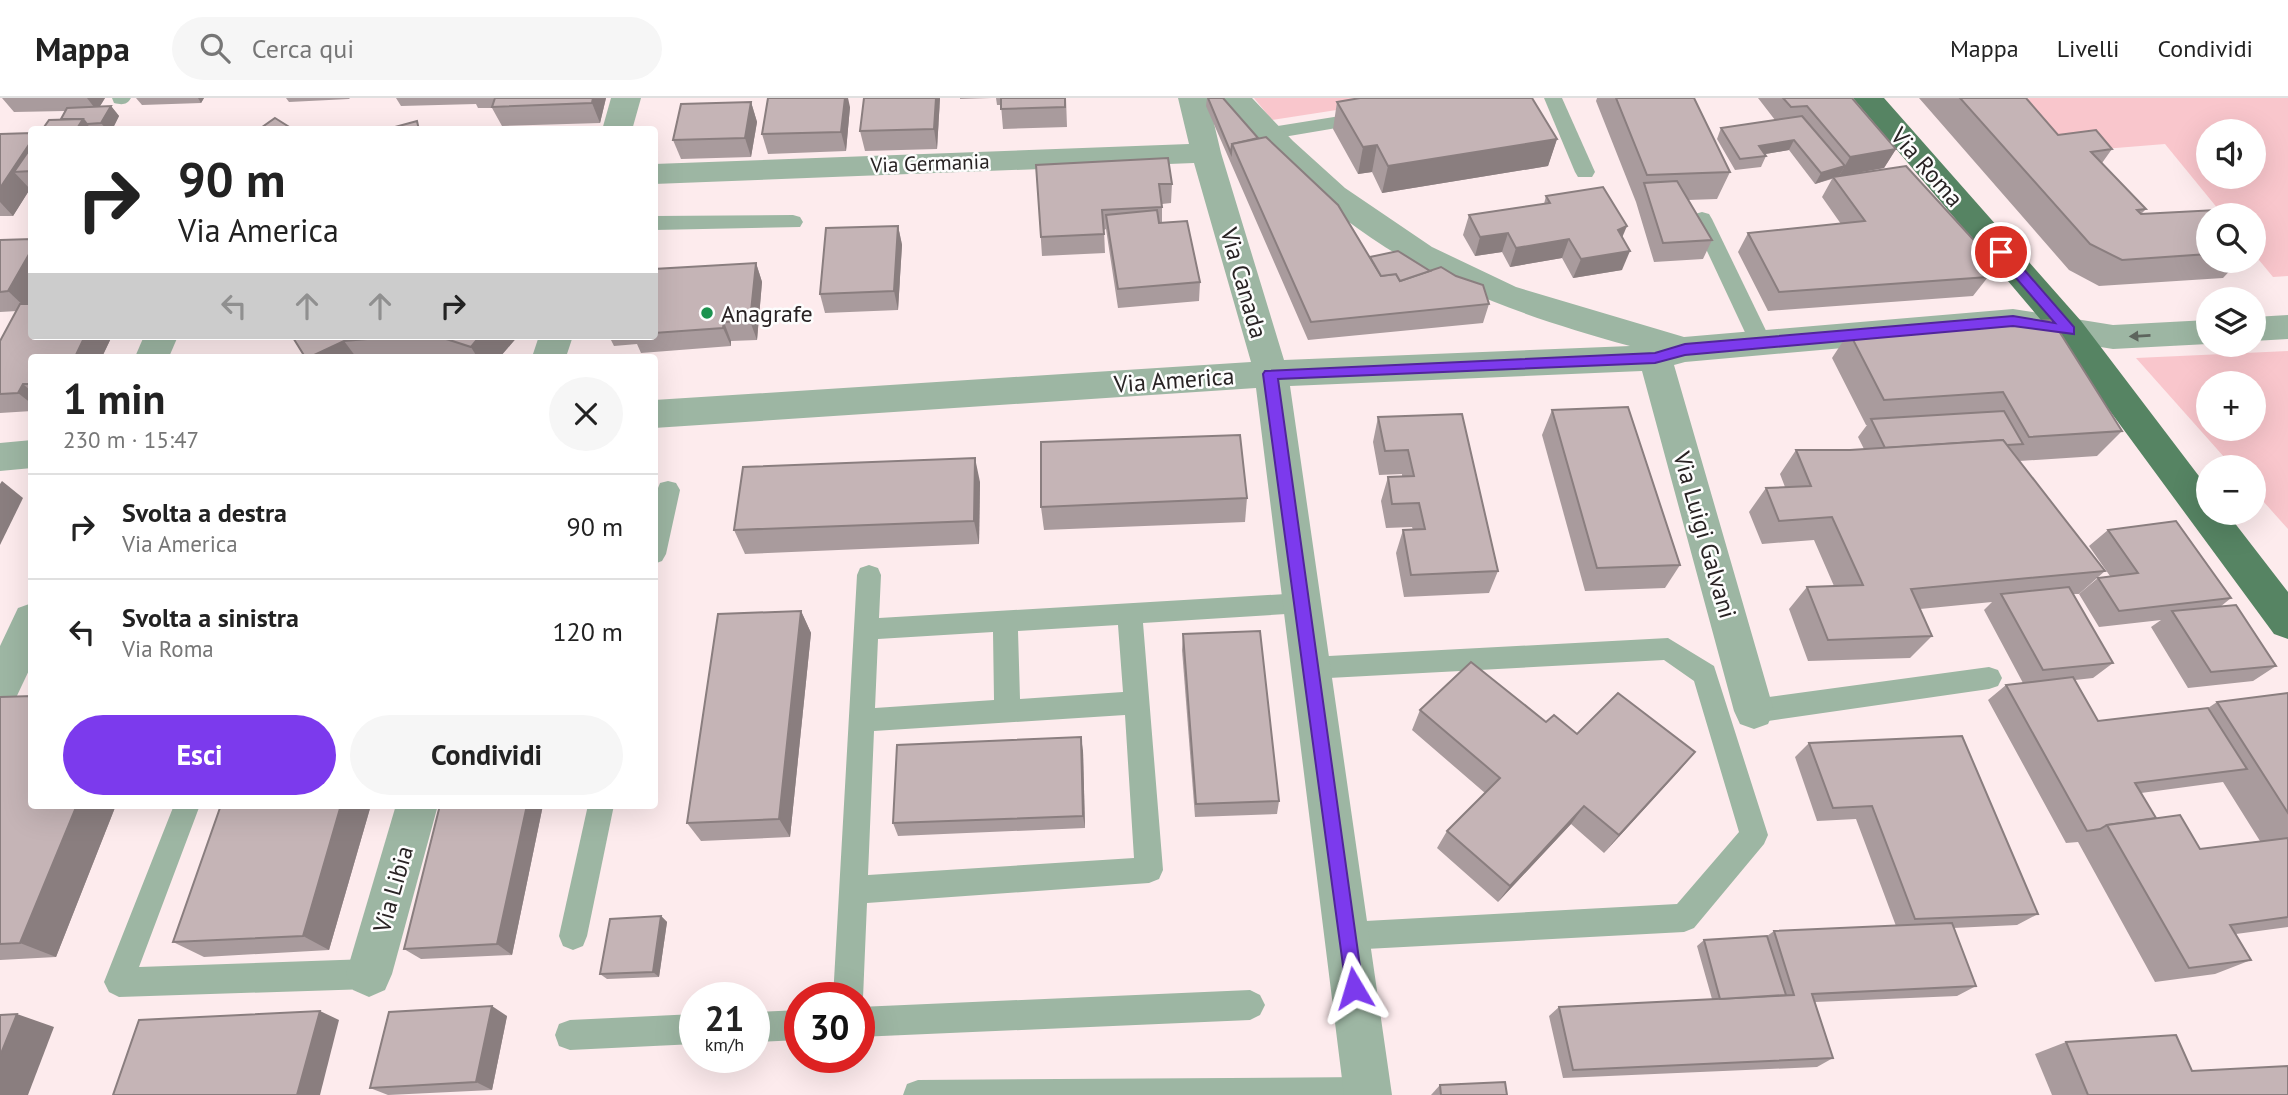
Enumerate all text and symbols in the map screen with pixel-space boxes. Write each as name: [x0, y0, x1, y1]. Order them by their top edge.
search box: [172, 17, 662, 80]
text: Mappa: [35, 27, 130, 70]
icon: search: [196, 29, 234, 67]
text: Cerca qui: [252, 32, 354, 65]
text: Mappa: [1950, 33, 2019, 64]
text: Livelli: [2057, 33, 2119, 64]
text: Condividi: [2157, 33, 2253, 64]
map controls: [2196, 119, 2266, 525]
button: sound: [2196, 119, 2266, 189]
street label: Via Roma: [1883, 120, 1970, 213]
text: 90 m: [178, 147, 285, 211]
street label: Via Germania: [869, 147, 990, 179]
icon: right: [63, 154, 154, 245]
button: search: [2196, 203, 2266, 273]
text: Via America: [178, 209, 339, 251]
pin: [1971, 222, 2031, 282]
street label: Via Canada: [1213, 223, 1275, 342]
icon: arrive: [1982, 233, 2020, 271]
icon: left: [215, 287, 253, 325]
icon: ahead: [288, 287, 326, 325]
icon: ahead: [361, 287, 399, 325]
icon: right: [434, 287, 472, 325]
button: layers: [2196, 287, 2266, 357]
place label: Anagrafe: [721, 298, 813, 329]
marker: Anagrafe: [699, 305, 715, 321]
one-way arrow: [2129, 330, 2151, 341]
street label: Via America: [1112, 360, 1235, 400]
text: 1 min: [63, 371, 165, 426]
button: +: [2196, 371, 2266, 441]
button: close: [549, 377, 623, 451]
text: 230 m · 15:47: [63, 425, 199, 454]
street label: Via Luigi Galvani: [1666, 447, 1744, 622]
button: −: [2196, 455, 2266, 525]
text: Svolta a destra: [122, 496, 287, 529]
icon: right: [63, 508, 101, 546]
text: 90 m: [567, 510, 623, 543]
text: Via America: [122, 529, 238, 558]
text: Svolta a sinistra: [122, 601, 299, 634]
icon: left: [63, 613, 101, 651]
text: 120 m: [552, 615, 623, 648]
text: Via Roma: [122, 634, 214, 663]
button: Esci: [63, 715, 336, 795]
button: Condividi: [350, 715, 623, 795]
street label: Via Libia: [366, 842, 420, 937]
position arrow: [1317, 951, 1391, 1025]
speed limit sign: 30: [784, 982, 875, 1073]
text: 21: [705, 995, 744, 1041]
text: km/h: [705, 1033, 744, 1056]

